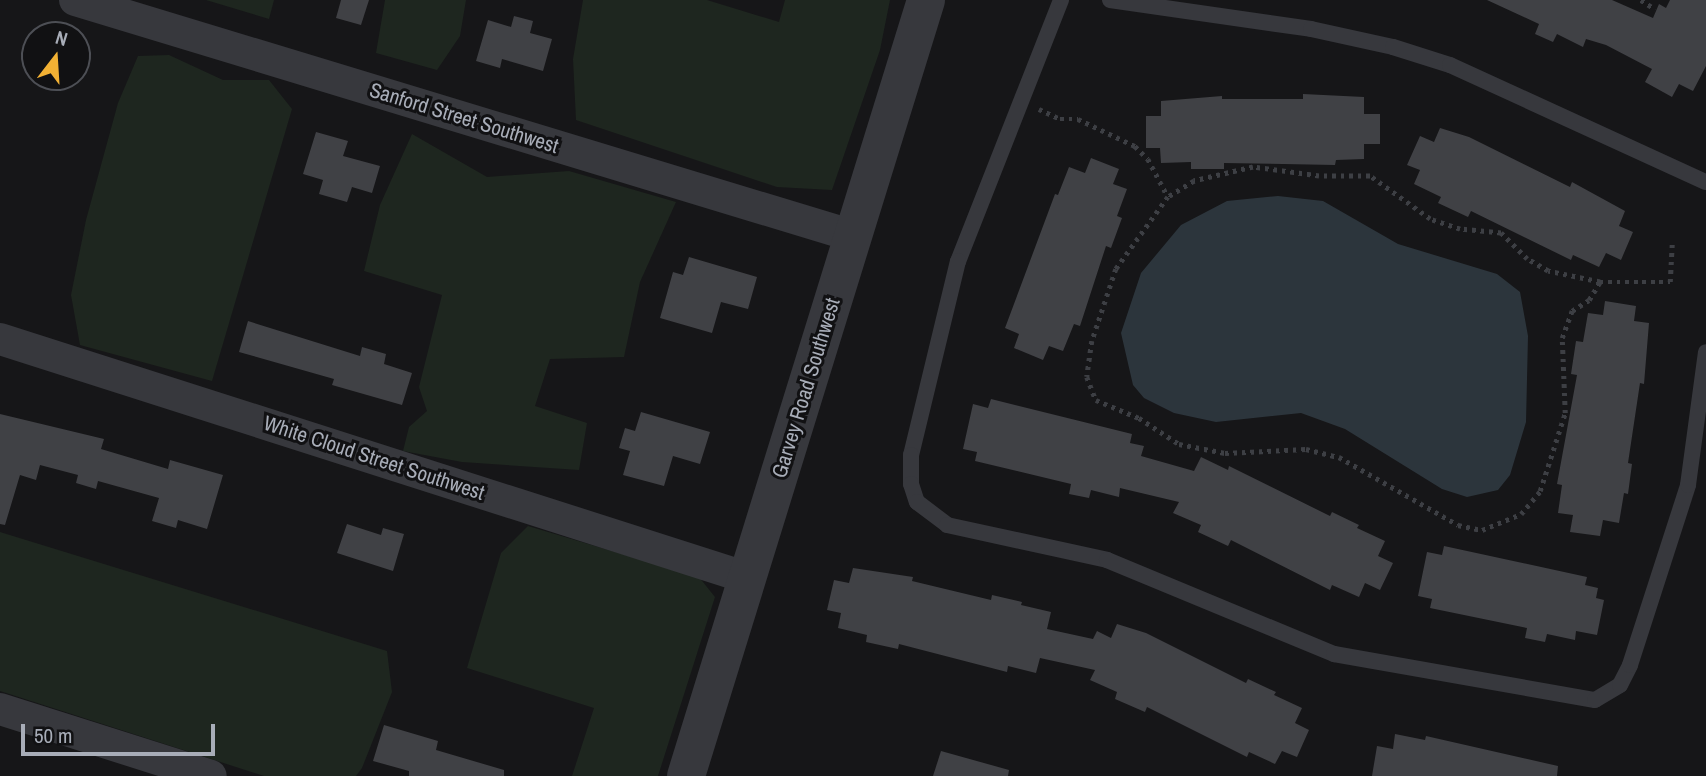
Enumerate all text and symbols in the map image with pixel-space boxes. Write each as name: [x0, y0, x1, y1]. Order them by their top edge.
north arrow: [21, 21, 91, 91]
text: N: [52, 24, 71, 52]
street label: Sanford Street Southwest: [366, 77, 562, 159]
street label: Garvey Road Southwest: [767, 295, 845, 481]
street label: White Cloud Street Southwest: [260, 410, 488, 506]
scale bar: [24, 710, 219, 754]
text: 50 m: [34, 721, 72, 750]

